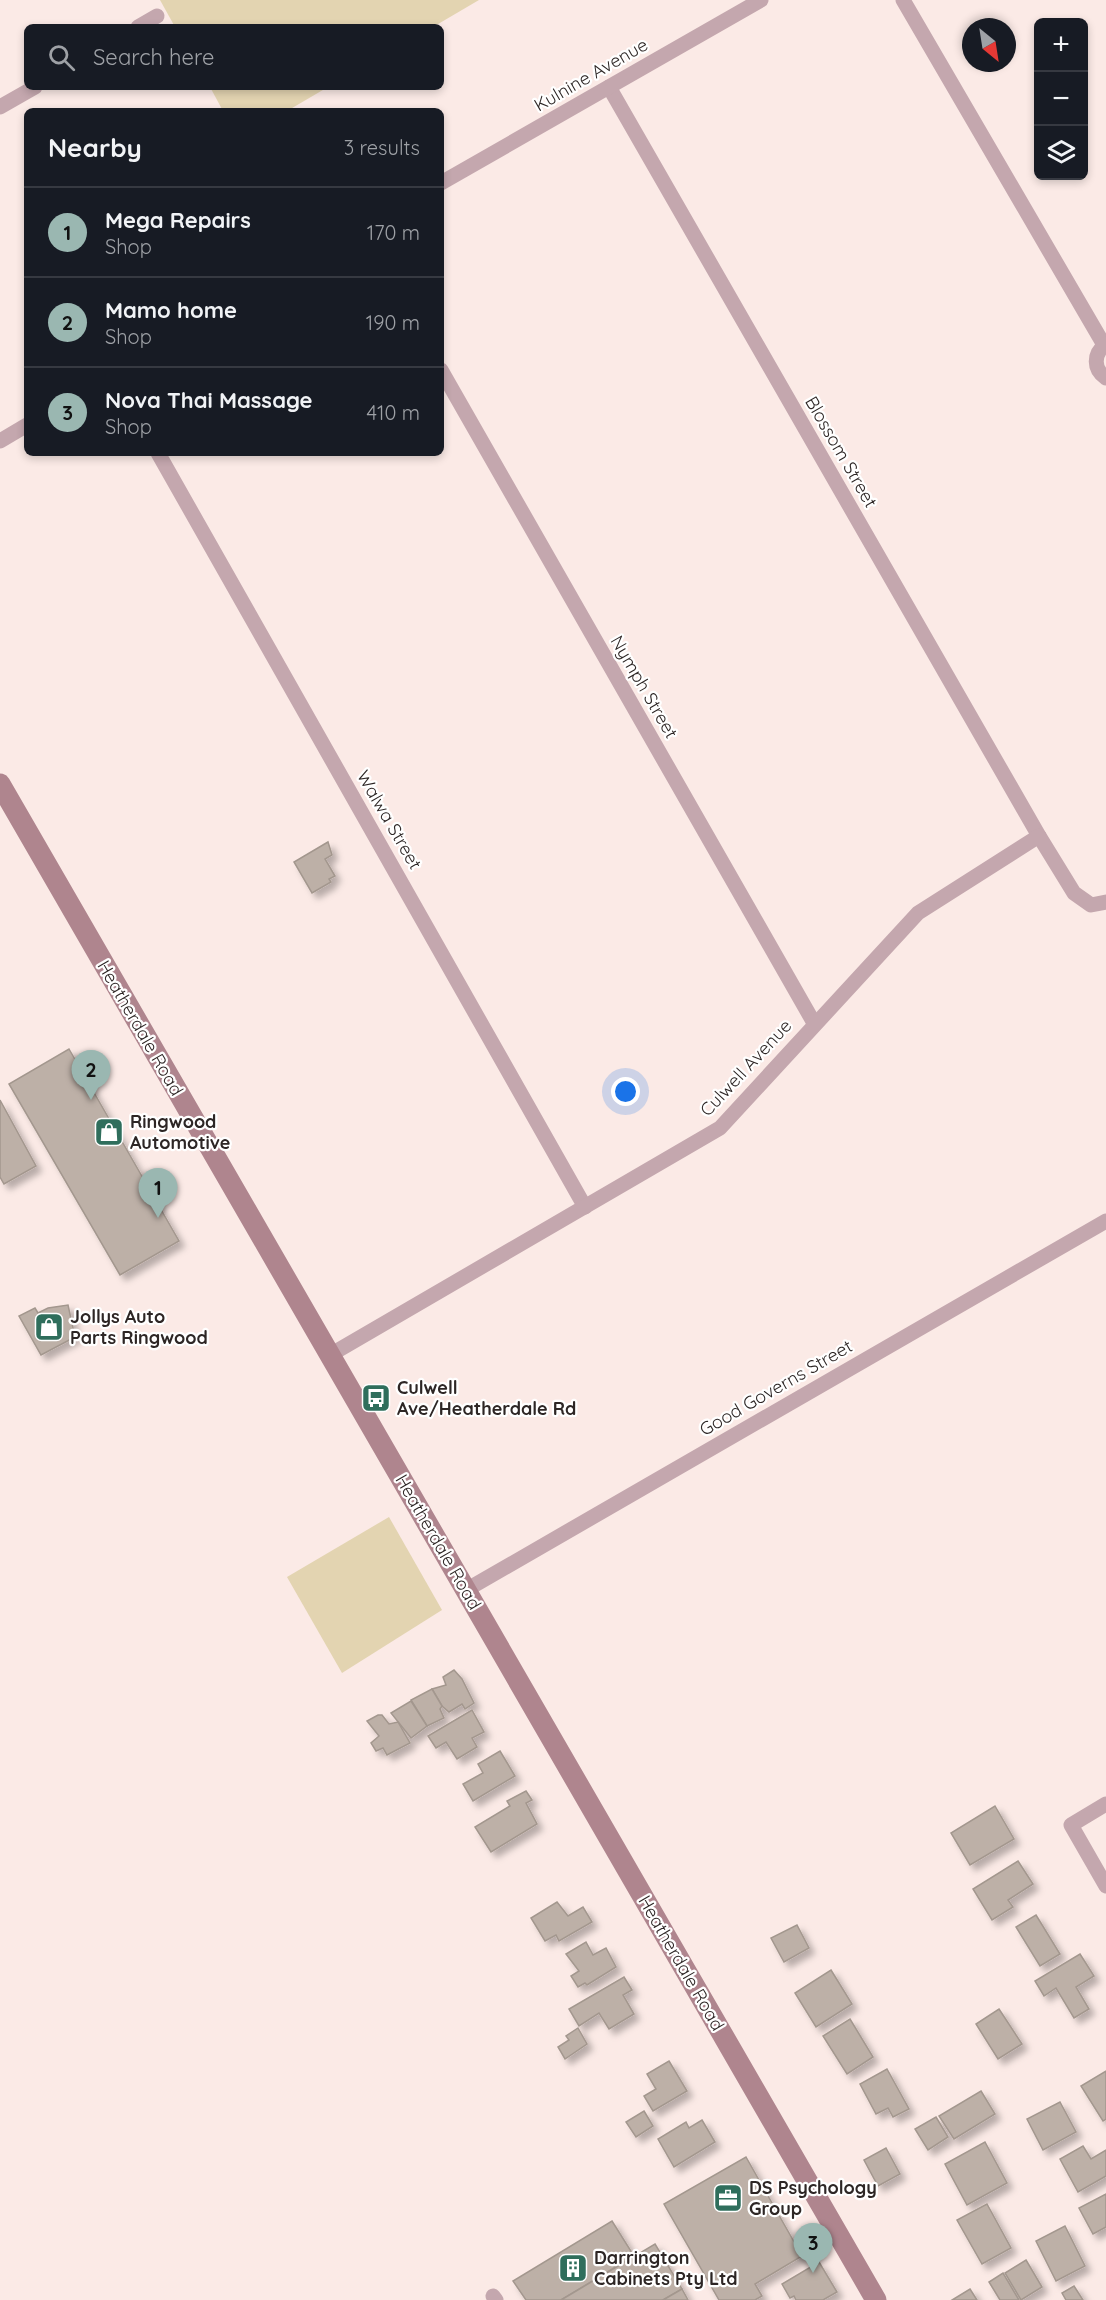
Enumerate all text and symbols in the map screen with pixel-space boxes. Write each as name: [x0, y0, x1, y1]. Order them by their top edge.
north arrow: [962, 18, 1016, 72]
map controls: [1034, 18, 1088, 180]
button: +: [1034, 18, 1088, 72]
search box: [24, 24, 444, 90]
street label: Kulnine Avenue: [530, 33, 652, 116]
icon: search: [45, 41, 78, 74]
text: Search here: [93, 43, 214, 71]
button: −: [1034, 72, 1088, 126]
button: layers: [1034, 126, 1088, 180]
text: Nearby: [48, 131, 142, 164]
text: 3 results: [344, 135, 420, 160]
text: Mega Repairs: [105, 206, 251, 234]
text: 1: [64, 220, 71, 245]
text: 170 m: [367, 220, 420, 245]
text: Shop: [105, 234, 152, 259]
text: Mamo home: [105, 296, 237, 324]
text: 2: [62, 310, 73, 335]
text: 190 m: [366, 310, 420, 335]
text: Shop: [105, 324, 152, 349]
text: Nova Thai Massage: [105, 386, 313, 414]
street label: Blossom Street: [800, 392, 883, 512]
text: 3: [62, 400, 73, 425]
text: 410 m: [367, 400, 420, 425]
text: Shop: [105, 414, 152, 439]
street label: Nymph Street: [606, 631, 683, 742]
street label: Walwa Street: [352, 766, 427, 873]
street label: Heatherdale Road: [92, 956, 189, 1100]
street label: Culwell Avenue: [695, 1014, 796, 1121]
pin: 2: [72, 1050, 110, 1100]
your location: [611, 1077, 640, 1106]
place label: Ringwood Automotive: [130, 1110, 230, 1154]
shop icon: Ringwood Automotive: [93, 1116, 125, 1148]
pin: 1: [138, 1168, 178, 1218]
place label: Jollys Auto Parts Ringwood: [70, 1305, 208, 1349]
shop icon: Jollys Auto Parts Ringwood: [33, 1311, 65, 1343]
street label: Good Governs Street: [695, 1334, 856, 1441]
place label: Culwell Ave/Heatherdale Rd: [397, 1376, 576, 1420]
bus stop icon: Culwell Ave/Heatherdale Rd: [360, 1382, 392, 1414]
street label: Heatherdale Road: [390, 1470, 487, 1614]
street label: Heatherdale Road: [633, 1891, 730, 2035]
place label: DS Psychology Group: [749, 2176, 877, 2220]
office icon: DS Psychology Group: [712, 2182, 744, 2214]
pin: 3: [794, 2224, 832, 2273]
place label: Darrington Cabinets Pty Ltd: [594, 2246, 738, 2290]
building icon: Darrington Cabinets Pty Ltd: [557, 2252, 589, 2284]

